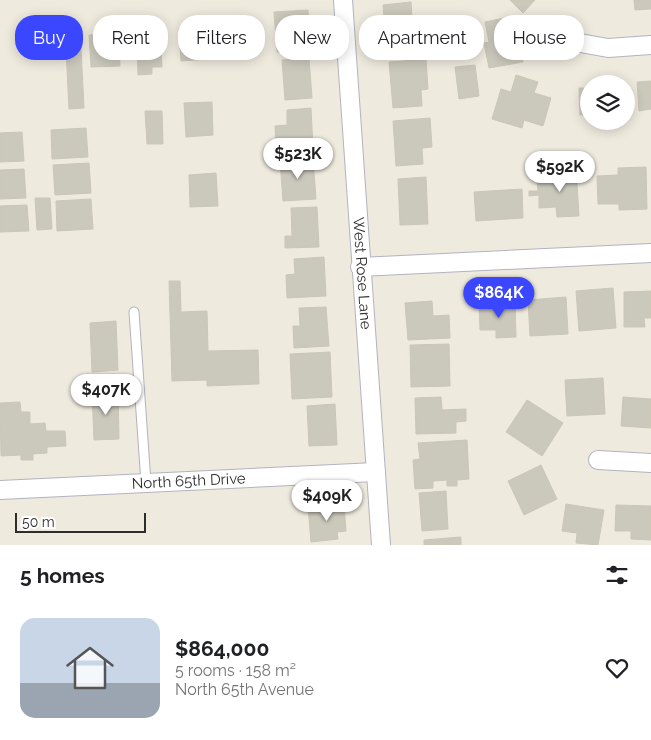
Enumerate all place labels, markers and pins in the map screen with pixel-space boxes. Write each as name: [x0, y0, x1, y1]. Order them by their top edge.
pin: $523K: [263, 138, 333, 180]
pin: $592K: [525, 150, 595, 193]
pin: $864K: [464, 276, 534, 319]
pin: $407K: [71, 374, 141, 416]
pin: $409K: [292, 480, 362, 522]

